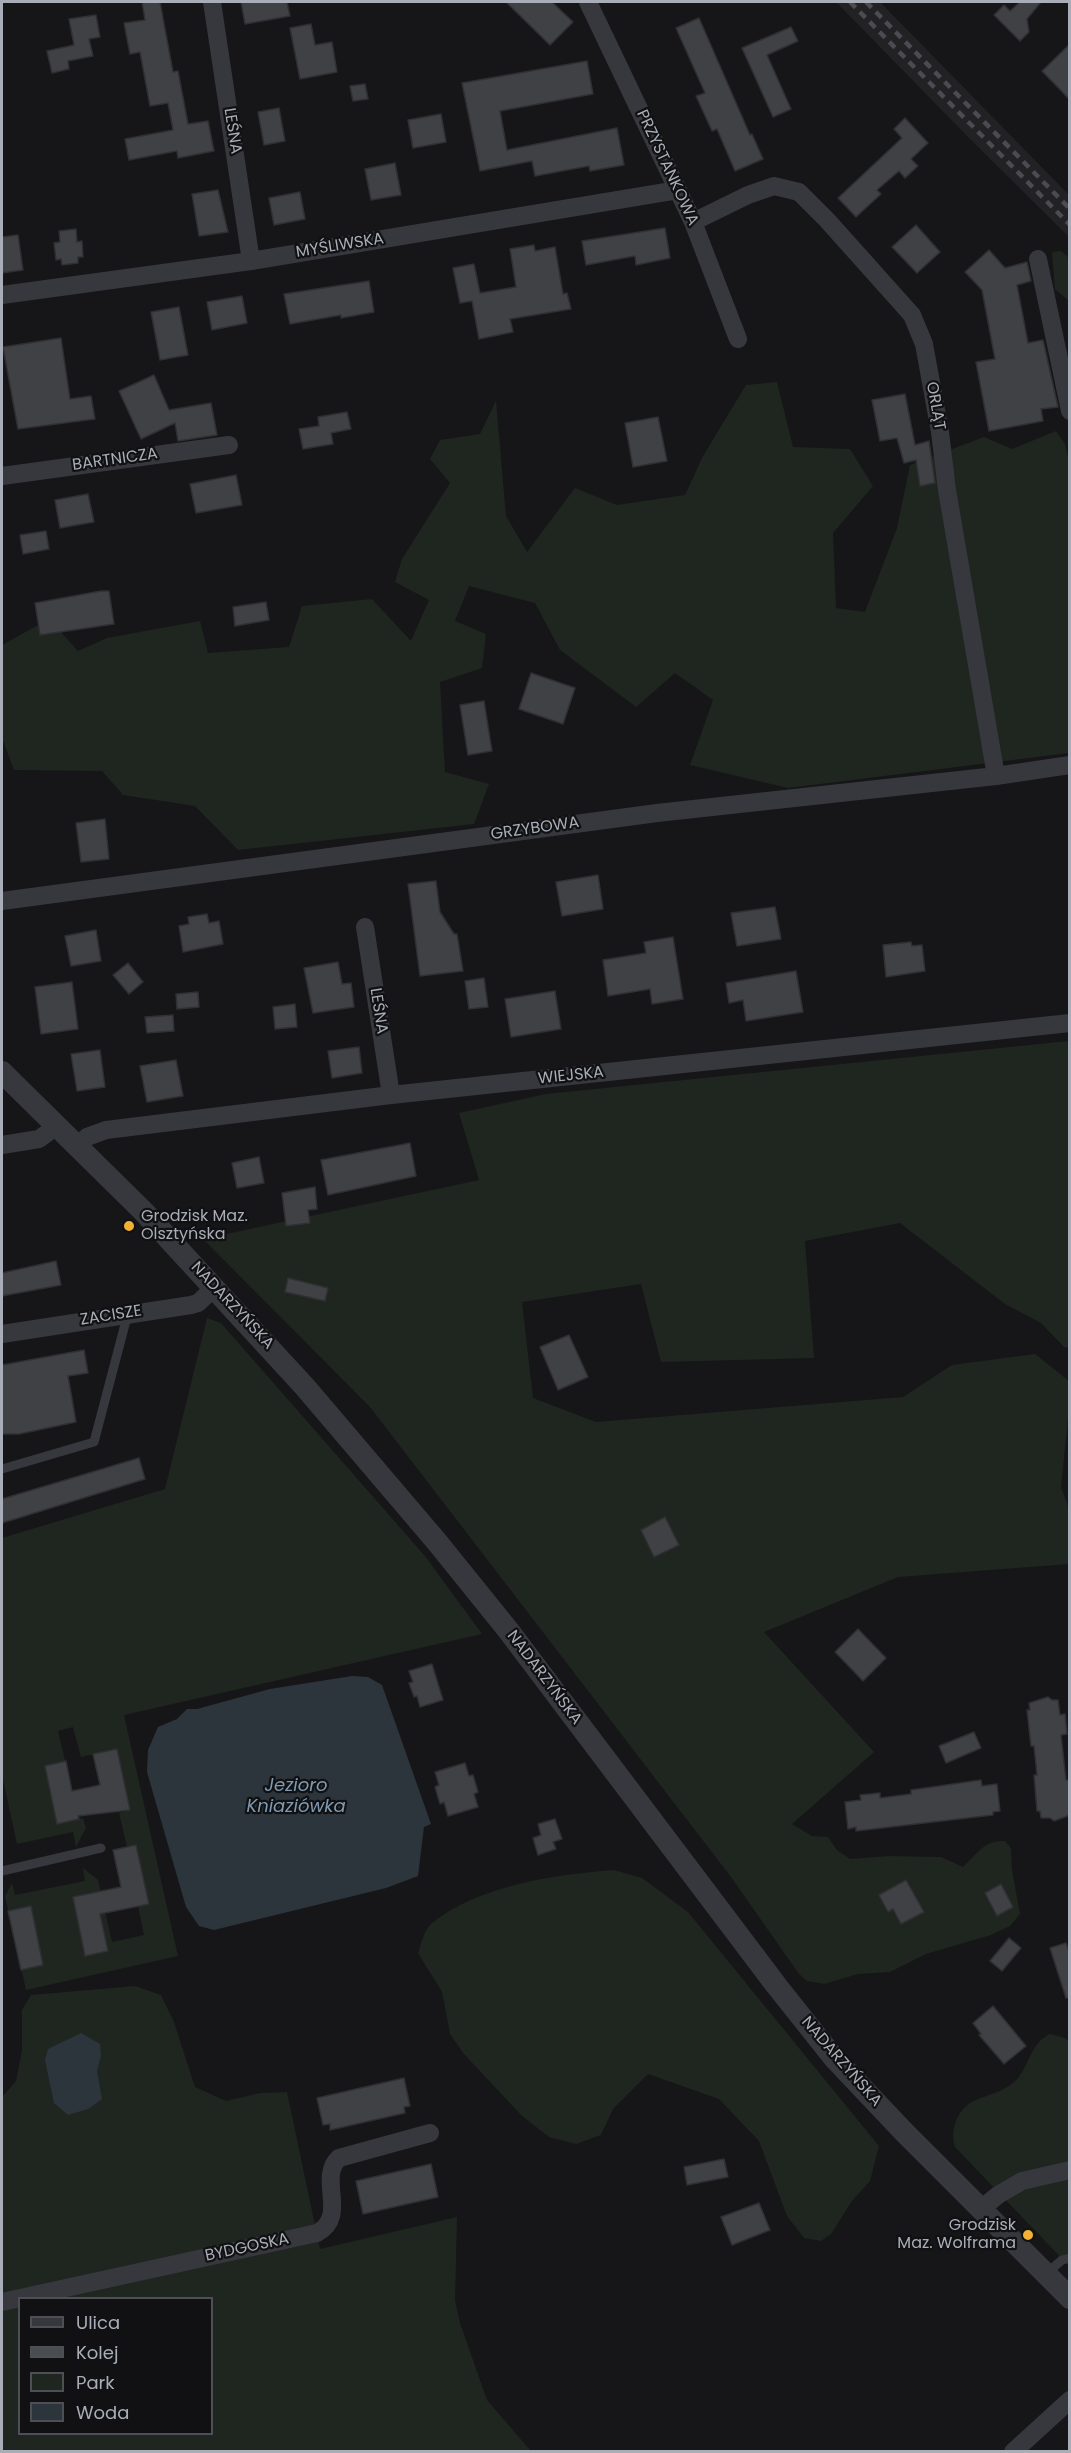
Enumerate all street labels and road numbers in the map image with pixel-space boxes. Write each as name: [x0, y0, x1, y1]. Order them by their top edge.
street label: LEŚNA: [219, 107, 245, 155]
street label: PRZYSTANKOWA: [632, 107, 702, 229]
street label: MYŚLIWSKA: [295, 230, 385, 262]
street label: ORLĄT: [921, 380, 949, 432]
street label: BARTNICZA: [71, 445, 159, 475]
street label: GRZYBOWA: [490, 813, 580, 845]
street label: LEŚNA: [365, 987, 391, 1035]
street label: WIEJSKA: [537, 1063, 605, 1089]
street label: NADARZYŃSKA: [186, 1258, 278, 1354]
street label: ZACISZE: [79, 1302, 143, 1330]
street label: NADARZYŃSKA: [502, 1627, 586, 1729]
street label: NADARZYŃSKA: [797, 2013, 885, 2111]
street label: BYDGOSKA: [203, 2230, 291, 2266]

